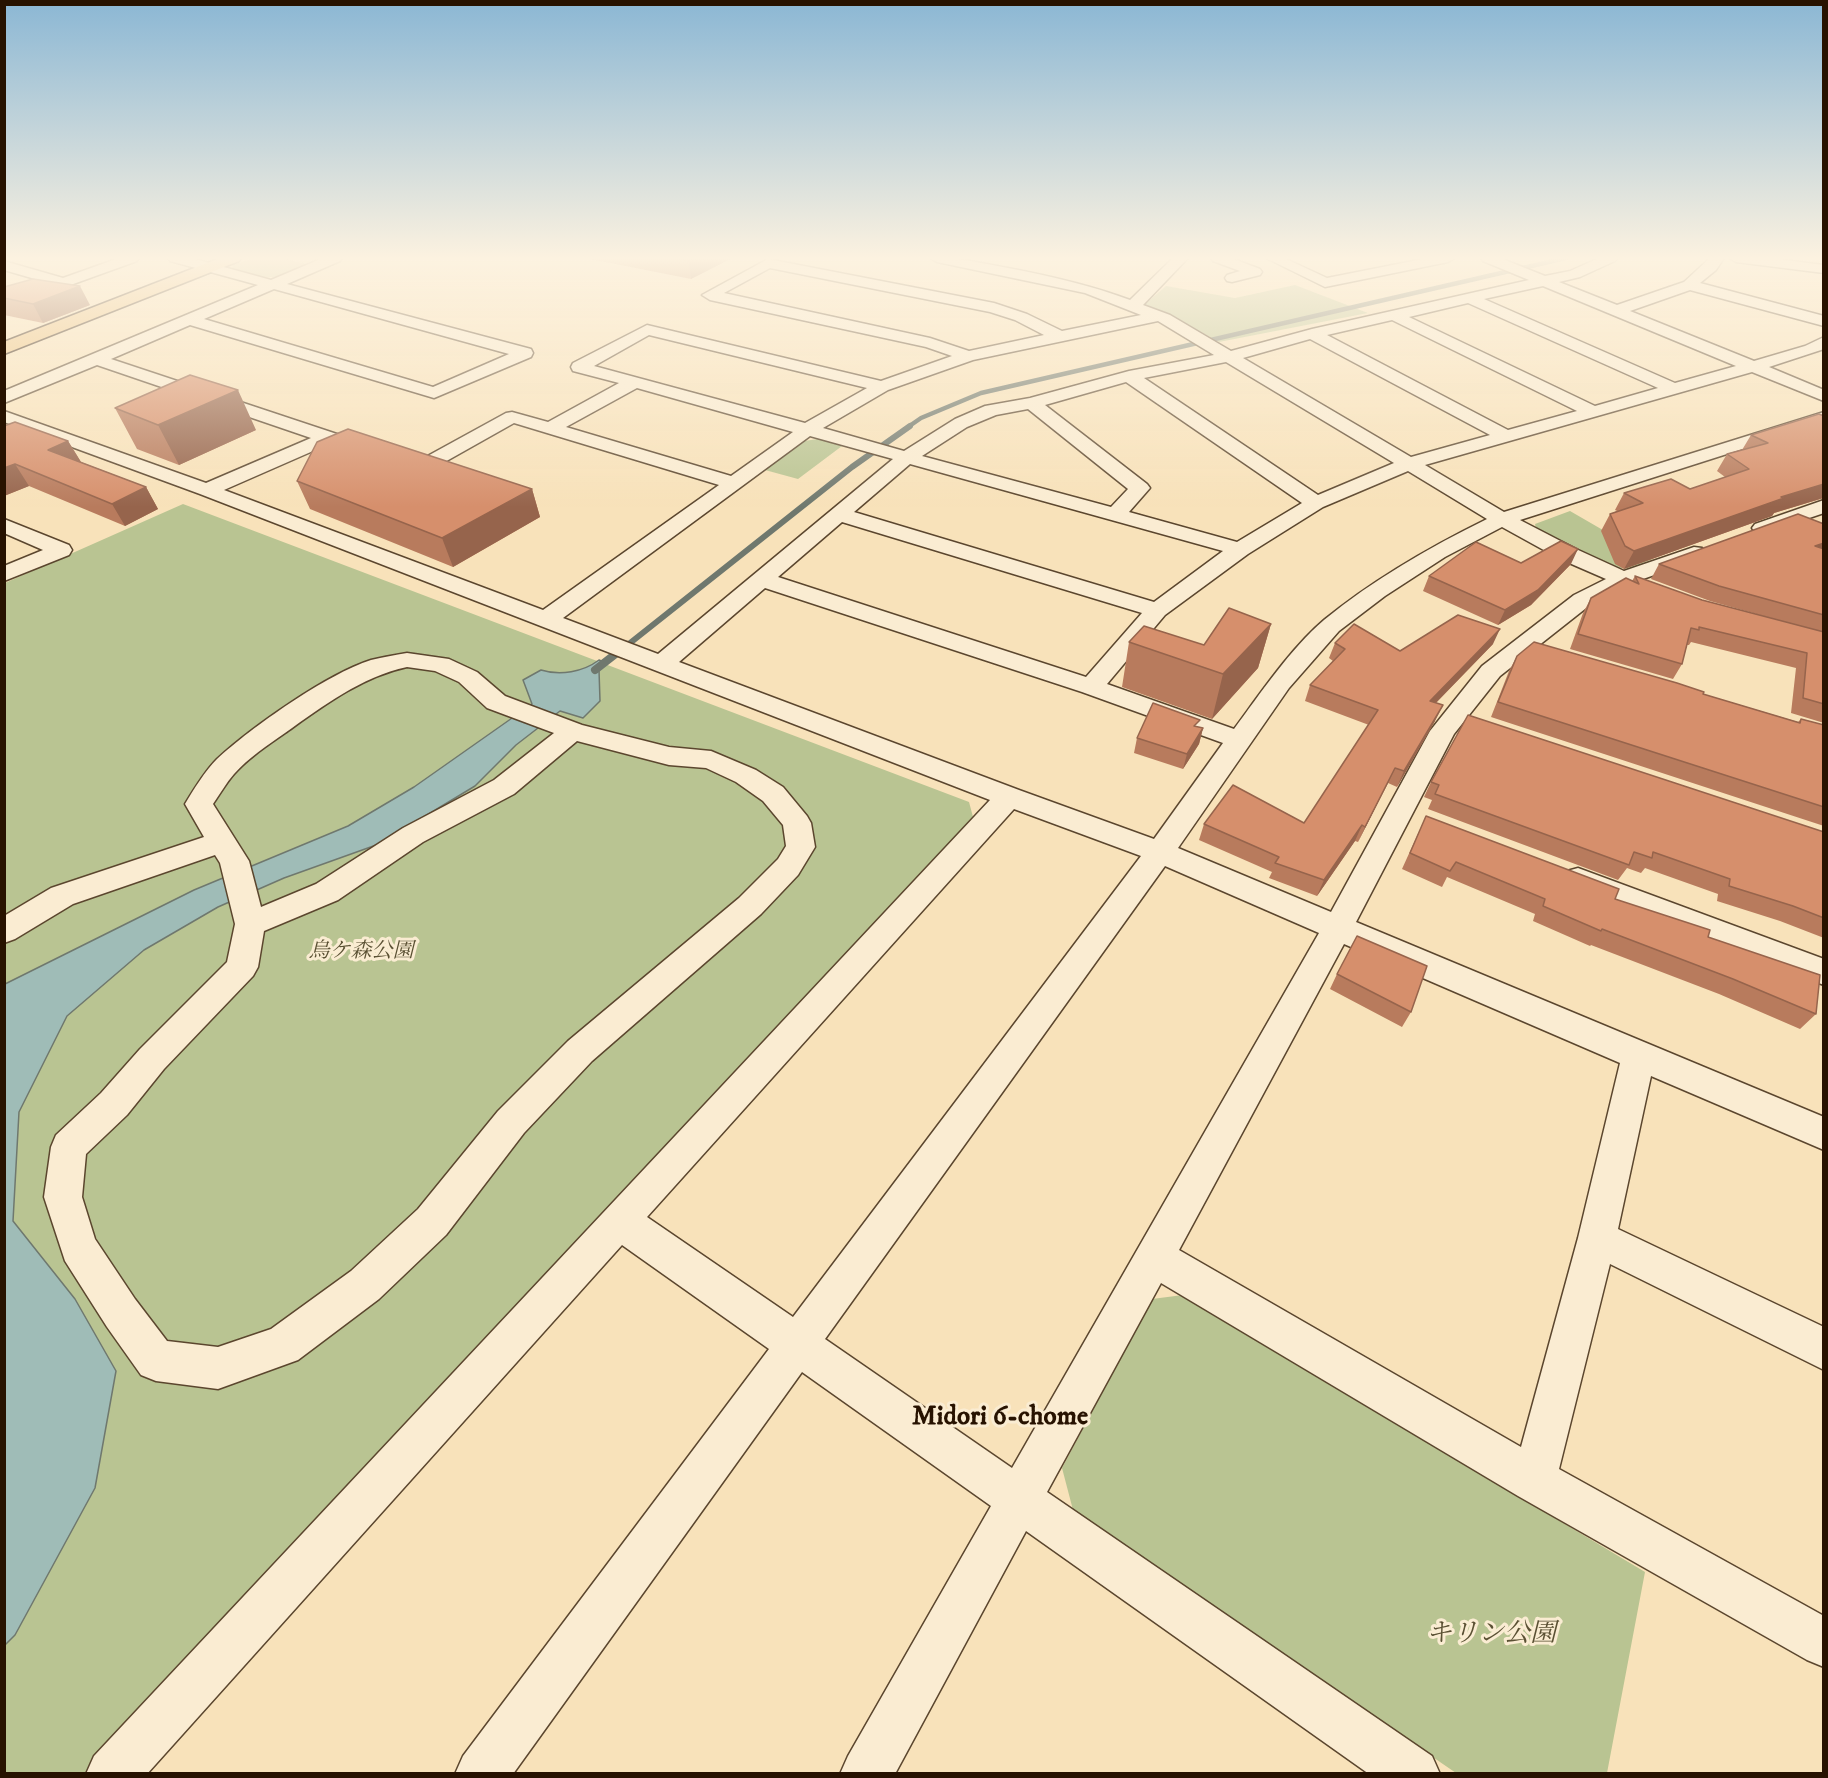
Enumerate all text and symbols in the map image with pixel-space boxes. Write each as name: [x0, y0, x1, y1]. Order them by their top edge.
park label: 烏ケ森公園: [309, 940, 413, 966]
district label: Midori 6-chome: [912, 1402, 1088, 1434]
park label: キリン公園: [1426, 1620, 1556, 1652]

